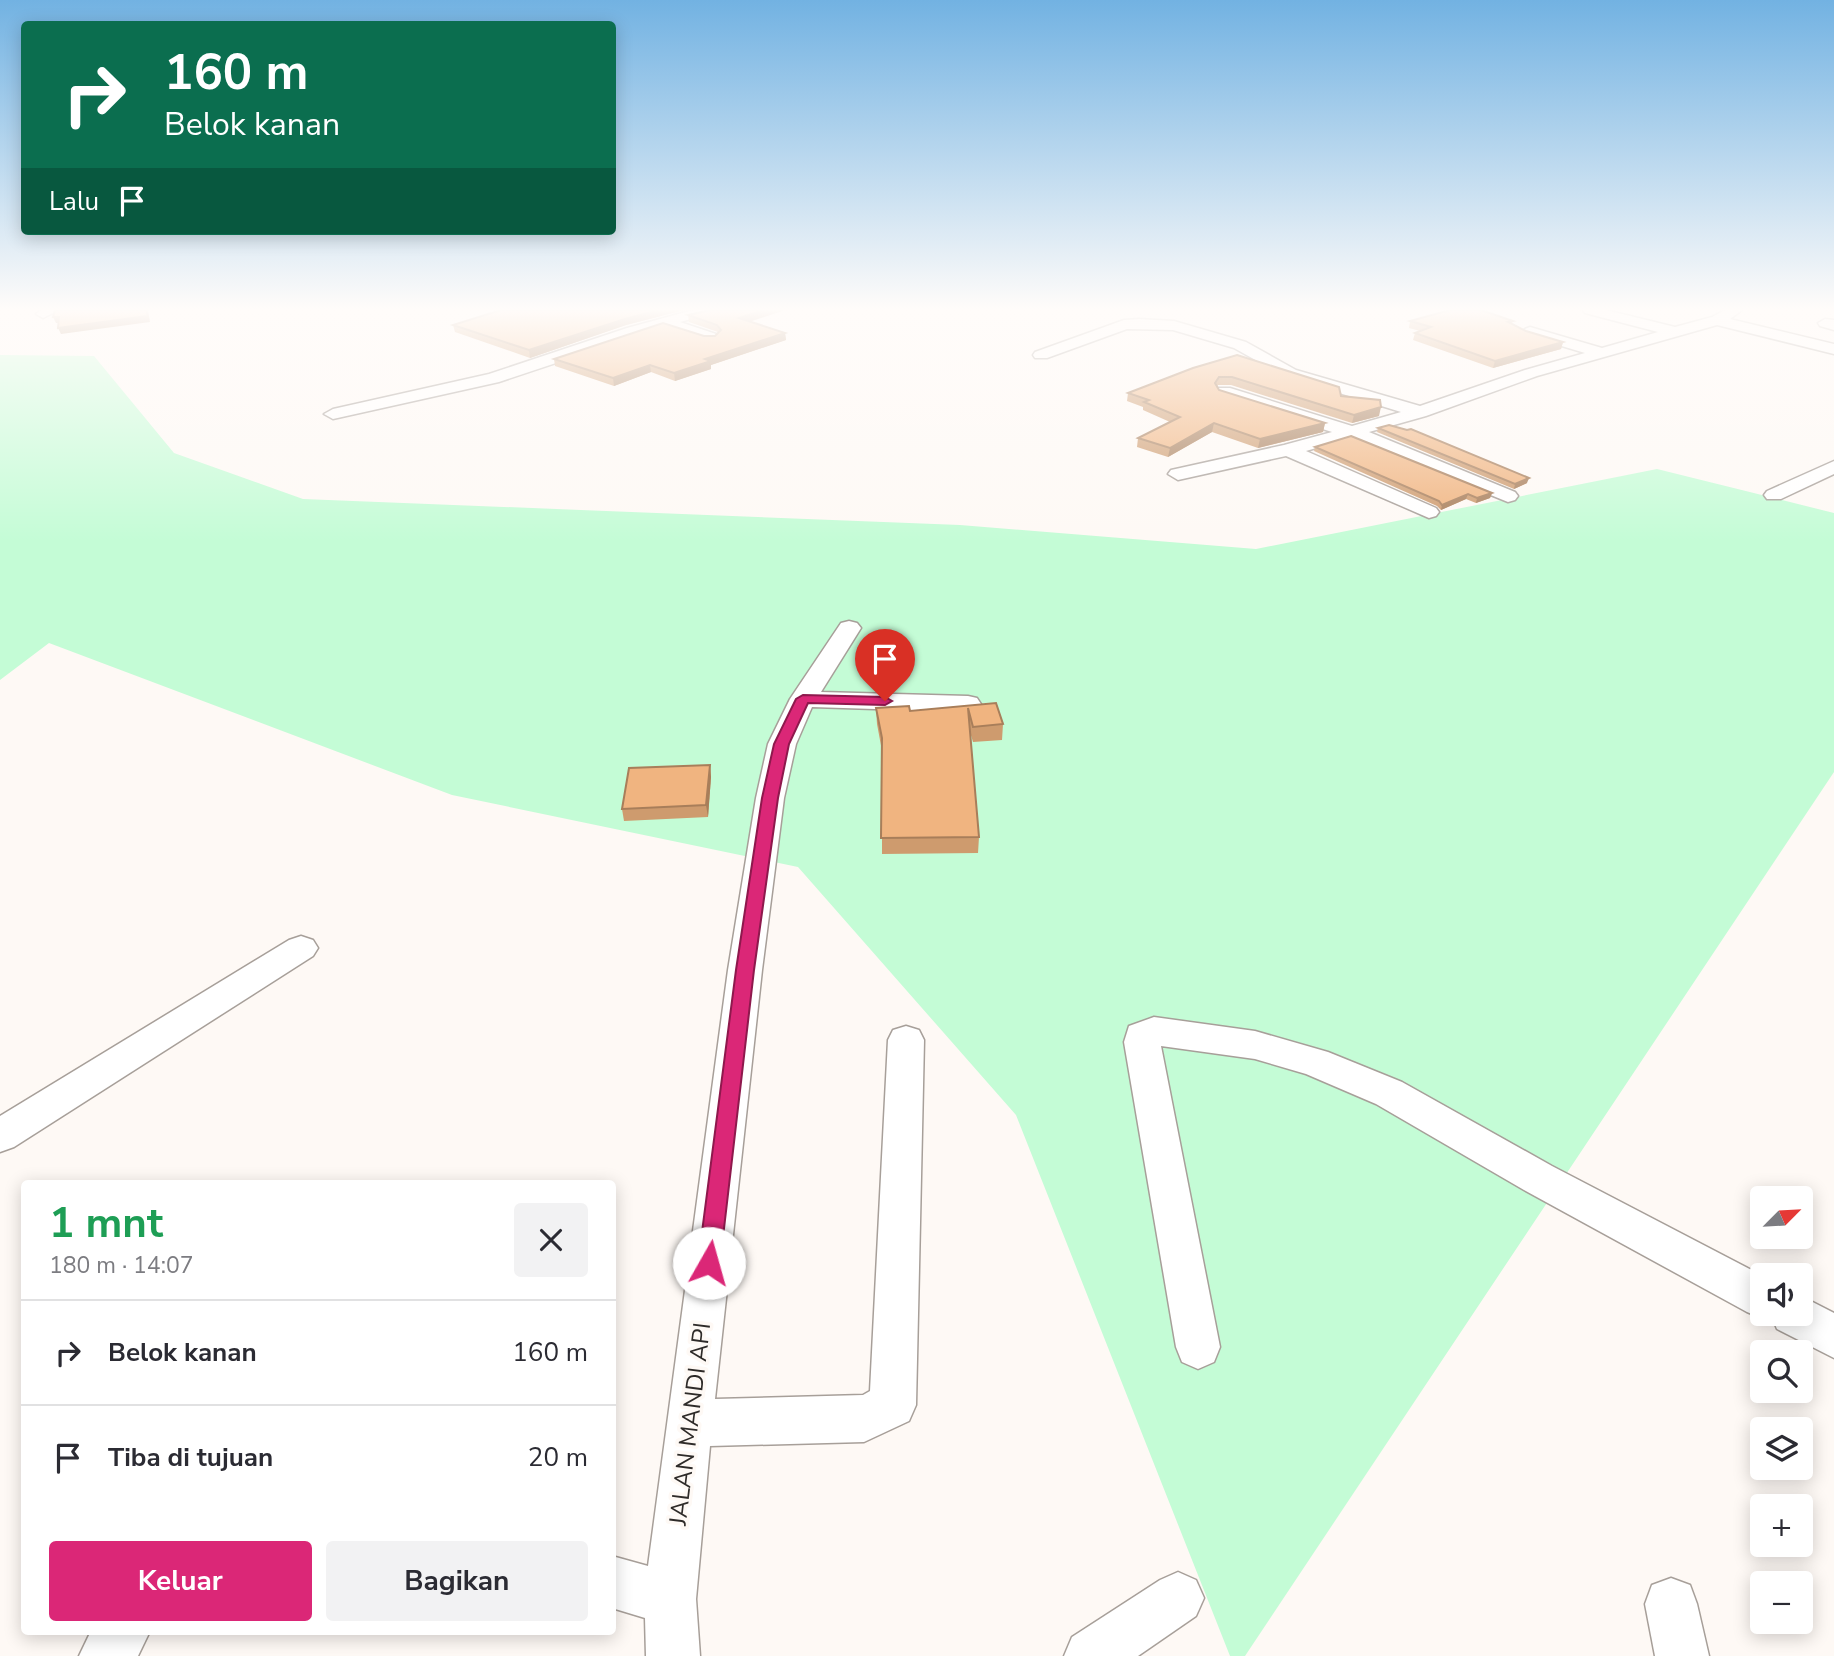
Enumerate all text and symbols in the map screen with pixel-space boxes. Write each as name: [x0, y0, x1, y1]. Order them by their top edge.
text: 160 m: [164, 39, 308, 106]
icon: right: [49, 49, 140, 140]
text: Belok kanan: [164, 103, 340, 146]
icon: arrive: [113, 182, 151, 220]
text: Lalu: [49, 184, 99, 219]
pin: [855, 629, 915, 701]
icon: arrive: [866, 640, 904, 678]
north arrow: [1750, 1186, 1813, 1250]
map controls: [1750, 1186, 1813, 1634]
text: 1 mnt: [49, 1195, 163, 1252]
button: close: [514, 1203, 588, 1277]
position arrow: [672, 1226, 746, 1300]
text: 180 m · 14:07: [49, 1250, 194, 1281]
button: sound: [1750, 1263, 1813, 1326]
street label: JALAN MANDI API: [662, 1321, 718, 1528]
icon: right: [49, 1334, 87, 1372]
text: Belok kanan: [108, 1335, 257, 1370]
text: 160 m: [512, 1335, 588, 1370]
button: search: [1750, 1340, 1813, 1403]
button: layers: [1750, 1417, 1813, 1480]
icon: arrive: [49, 1439, 87, 1477]
text: Tiba di tujuan: [108, 1440, 273, 1475]
text: 20 m: [528, 1440, 588, 1475]
button: +: [1750, 1494, 1813, 1557]
button: Keluar: [49, 1541, 312, 1621]
button: Bagikan: [326, 1541, 588, 1621]
button: −: [1750, 1571, 1813, 1634]

